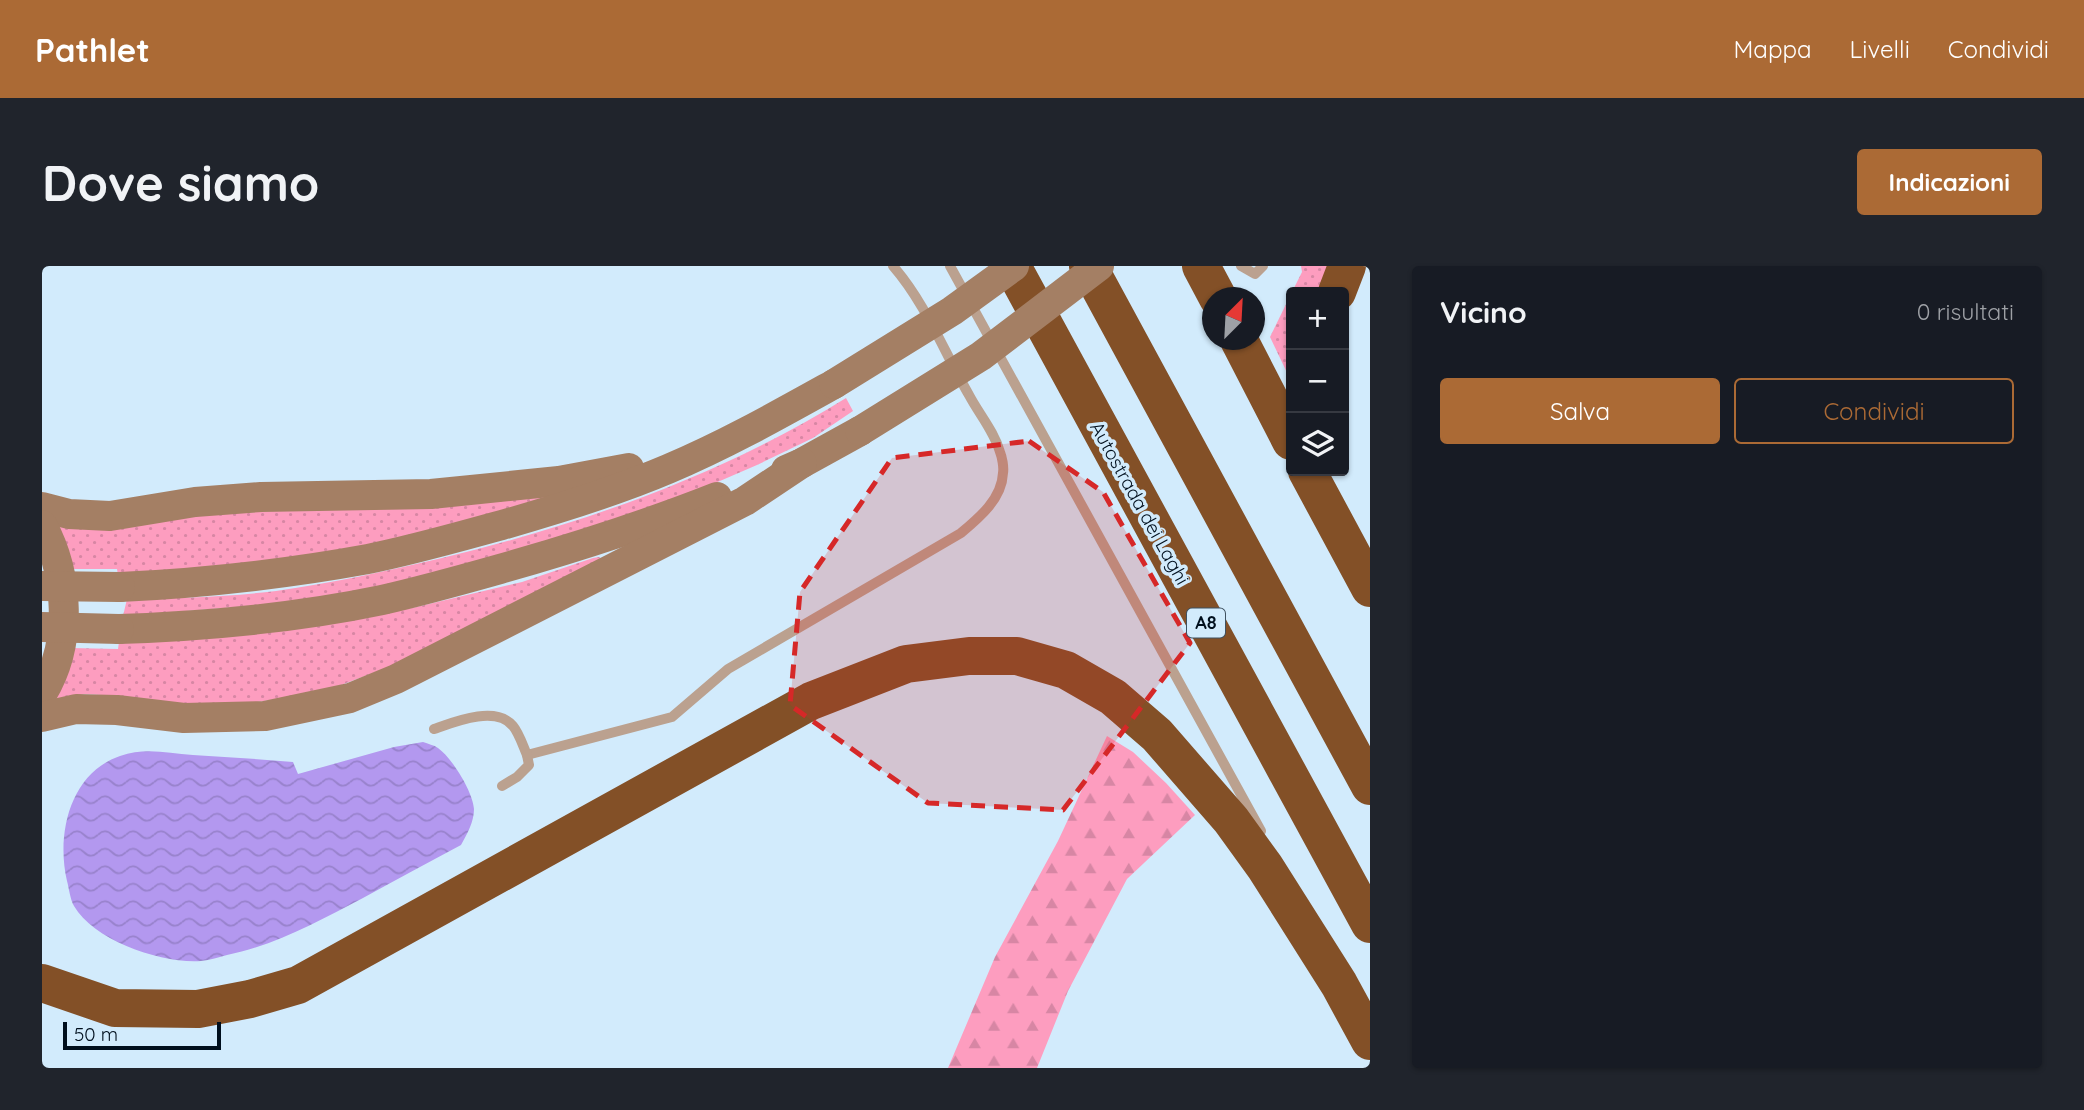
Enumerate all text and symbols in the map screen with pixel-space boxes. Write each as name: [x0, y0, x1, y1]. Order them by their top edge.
text: Pathlet: [35, 29, 150, 70]
text: Mappa: [1734, 34, 1812, 64]
text: Livelli: [1850, 34, 1910, 64]
text: Condividi: [1948, 34, 2049, 64]
button: Indicazioni: [1857, 149, 2042, 215]
text: Dove siamo: [42, 152, 319, 213]
north arrow: [1202, 287, 1265, 350]
map controls: [1286, 287, 1349, 476]
button: +: [1286, 287, 1349, 350]
text: Vicino: [1440, 293, 1527, 331]
text: 0 risultati: [1917, 297, 2014, 326]
button: −: [1286, 350, 1349, 413]
button: Salva: [1440, 378, 1720, 444]
button: Condividi: [1734, 378, 2014, 444]
button: layers: [1286, 413, 1349, 476]
street label: Autostrada dei Laghi: [1085, 417, 1195, 589]
road number: A8: [1187, 608, 1225, 638]
scale bar: [63, 1019, 220, 1051]
text: 50 m: [74, 1022, 118, 1046]

